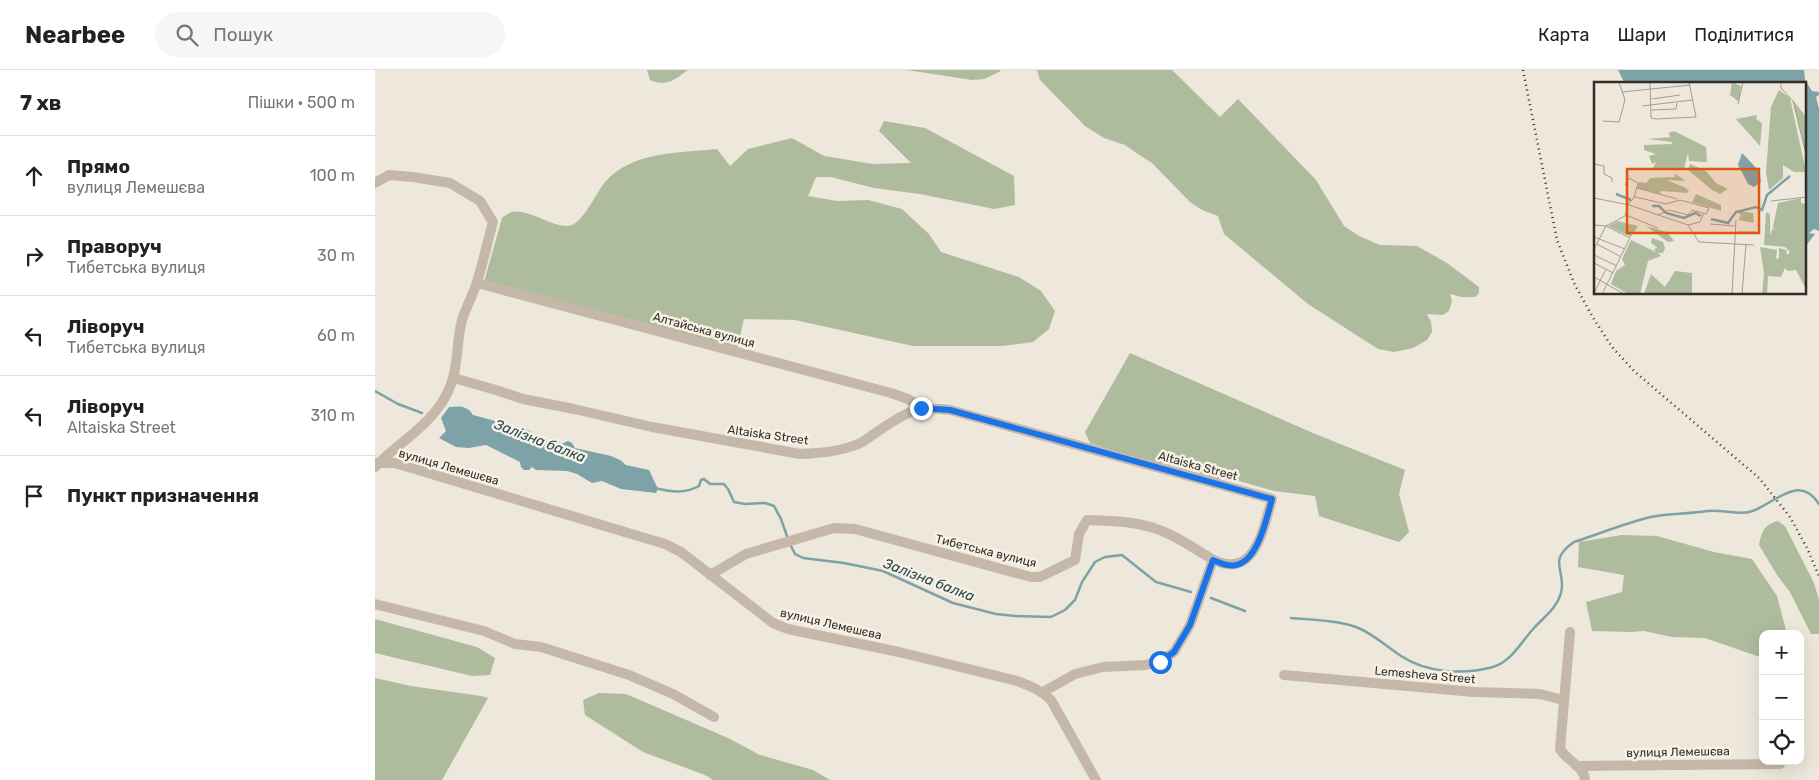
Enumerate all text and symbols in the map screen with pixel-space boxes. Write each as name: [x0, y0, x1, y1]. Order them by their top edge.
search box: [155, 12, 505, 57]
text: Nearbee: [25, 21, 125, 49]
icon: search: [173, 21, 201, 49]
text: Пошук: [213, 23, 273, 46]
text: Карта: [1538, 24, 1589, 46]
text: Шари: [1617, 24, 1666, 46]
text: Поділитися: [1694, 24, 1794, 46]
inset map: [1594, 82, 1807, 295]
text: 7 хв: [20, 90, 62, 115]
text: Пішки · 500 m: [248, 93, 355, 112]
text: Прямо: [67, 155, 130, 178]
icon: ahead: [20, 162, 48, 190]
text: 100 m: [310, 166, 355, 185]
text: вулиця Лемешєва: [67, 178, 205, 197]
text: Праворуч: [67, 235, 162, 258]
icon: right: [20, 242, 48, 270]
text: 30 m: [317, 246, 355, 265]
text: Тибетська вулиця: [67, 258, 206, 277]
street label: Алтайська вулиця: [652, 310, 756, 350]
text: Ліворуч: [67, 315, 144, 338]
icon: left: [20, 322, 48, 350]
text: 60 m: [317, 326, 355, 345]
text: Тибетська вулиця: [67, 338, 206, 357]
text: Ліворуч: [67, 395, 144, 418]
route end: [910, 397, 933, 420]
icon: left: [20, 402, 48, 430]
text: 310 m: [311, 406, 355, 425]
water label: Залізна балка: [491, 416, 588, 466]
text: Altaiska Street: [67, 418, 176, 437]
street label: Altaiska Street: [727, 422, 810, 448]
street label: вулиця Лемешєва: [397, 446, 501, 488]
street label: Altaiska Street: [1157, 449, 1240, 483]
icon: arrive: [20, 482, 48, 510]
text: Пункт призначення: [67, 484, 259, 507]
street label: Тибетська вулиця: [934, 532, 1038, 570]
water label: Залізна балка: [880, 555, 977, 605]
street label: вулиця Лемешєва: [779, 606, 883, 642]
map controls: [1759, 630, 1804, 765]
button: +: [1759, 630, 1804, 675]
route start: [1149, 651, 1172, 674]
street label: Lemesheva Street: [1374, 664, 1476, 686]
button: −: [1759, 675, 1804, 720]
button: locate: [1759, 720, 1804, 765]
street label: вулиця Лемешєва: [1626, 744, 1730, 760]

